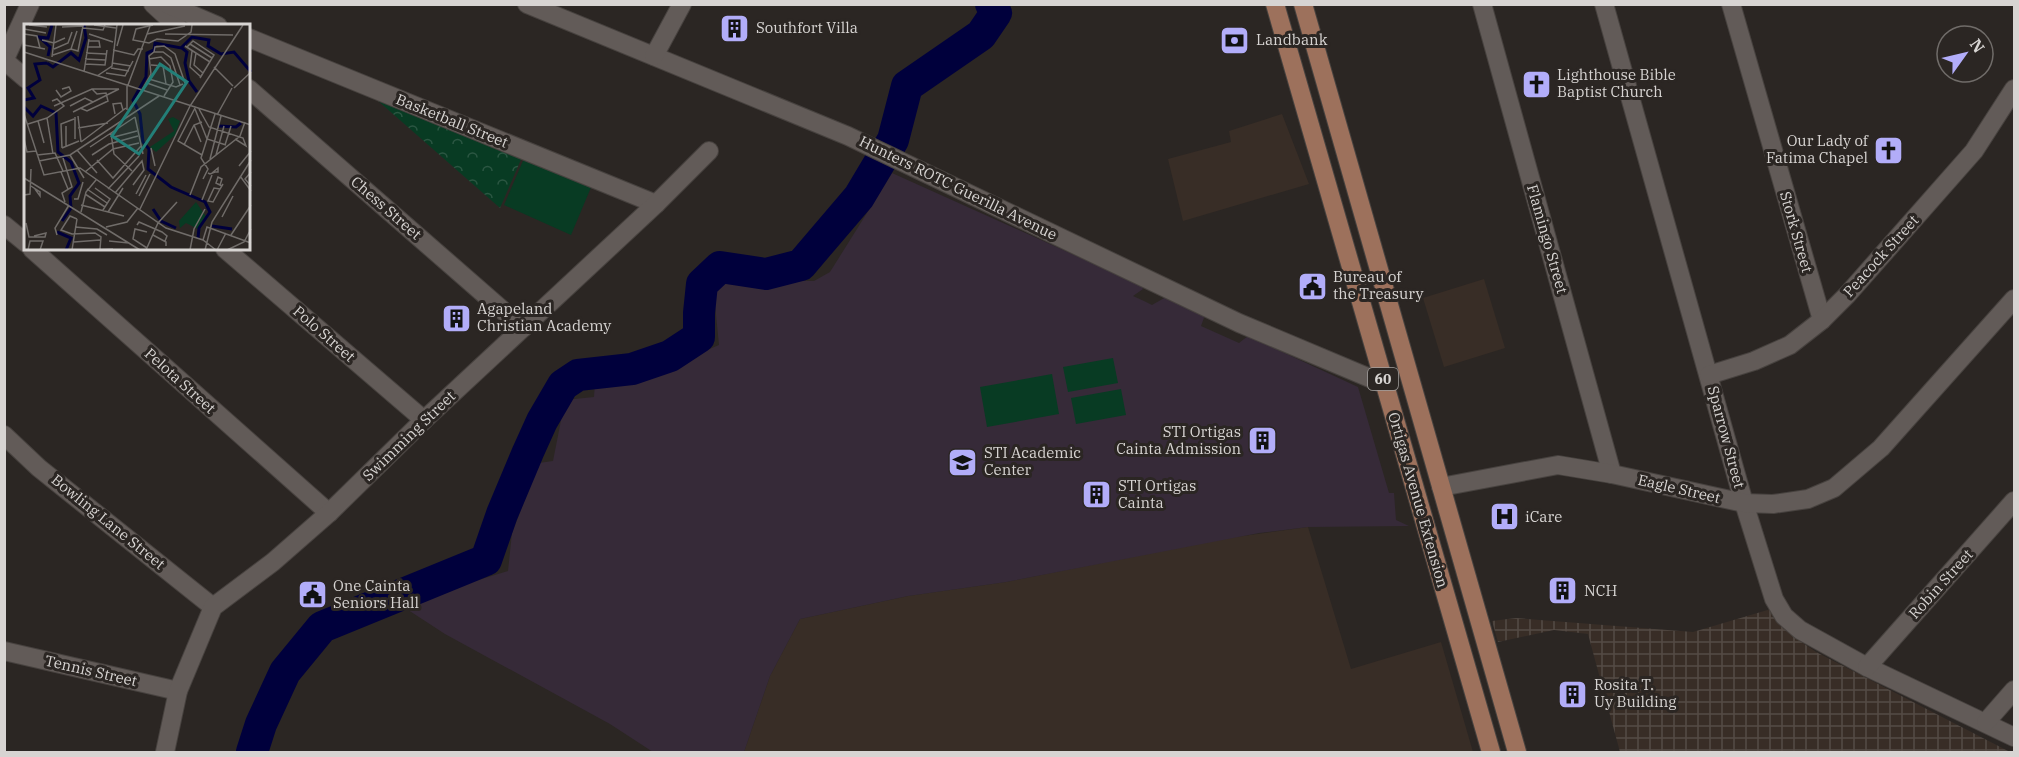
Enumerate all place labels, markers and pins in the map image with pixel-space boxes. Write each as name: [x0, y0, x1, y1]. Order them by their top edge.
building icon: Southfort Villa: [719, 12, 751, 44]
place label: Southfort Villa: [756, 18, 858, 37]
bank icon: Landbank: [1219, 24, 1251, 56]
place label: Landbank: [1256, 30, 1328, 49]
place label: Lighthouse Bible Baptist Church: [1557, 65, 1676, 101]
church icon: Lighthouse Bible Baptist Church: [1520, 68, 1552, 100]
place label: Our Lady of Fatima Chapel: [1766, 131, 1869, 167]
church icon: Our Lady of Fatima Chapel: [1873, 134, 1905, 166]
place label: Bureau of the Treasury: [1333, 267, 1423, 303]
public building icon: Bureau of the Treasury: [1296, 270, 1328, 302]
place label: Agapeland Christian Academy: [477, 299, 611, 335]
building icon: Agapeland Christian Academy: [440, 302, 472, 334]
place label: STI Ortigas Cainta Admission: [1116, 422, 1241, 458]
building icon: STI Ortigas Cainta Admission: [1246, 425, 1278, 457]
place label: STI Academic Center: [984, 443, 1081, 479]
school or university icon: STI Academic Center: [947, 446, 979, 478]
place label: STI Ortigas Cainta: [1118, 476, 1196, 512]
building icon: STI Ortigas Cainta: [1081, 479, 1113, 511]
hospital icon: iCare: [1488, 501, 1520, 533]
place label: iCare: [1525, 507, 1562, 526]
building icon: NCH: [1547, 575, 1579, 607]
place label: One Cainta Seniors Hall: [333, 576, 419, 612]
public building icon: One Cainta Seniors Hall: [296, 579, 328, 611]
place label: NCH: [1584, 581, 1617, 600]
place label: Rosita T. Uy Building: [1594, 675, 1677, 711]
building icon: Rosita T. Uy Building: [1557, 678, 1589, 710]

